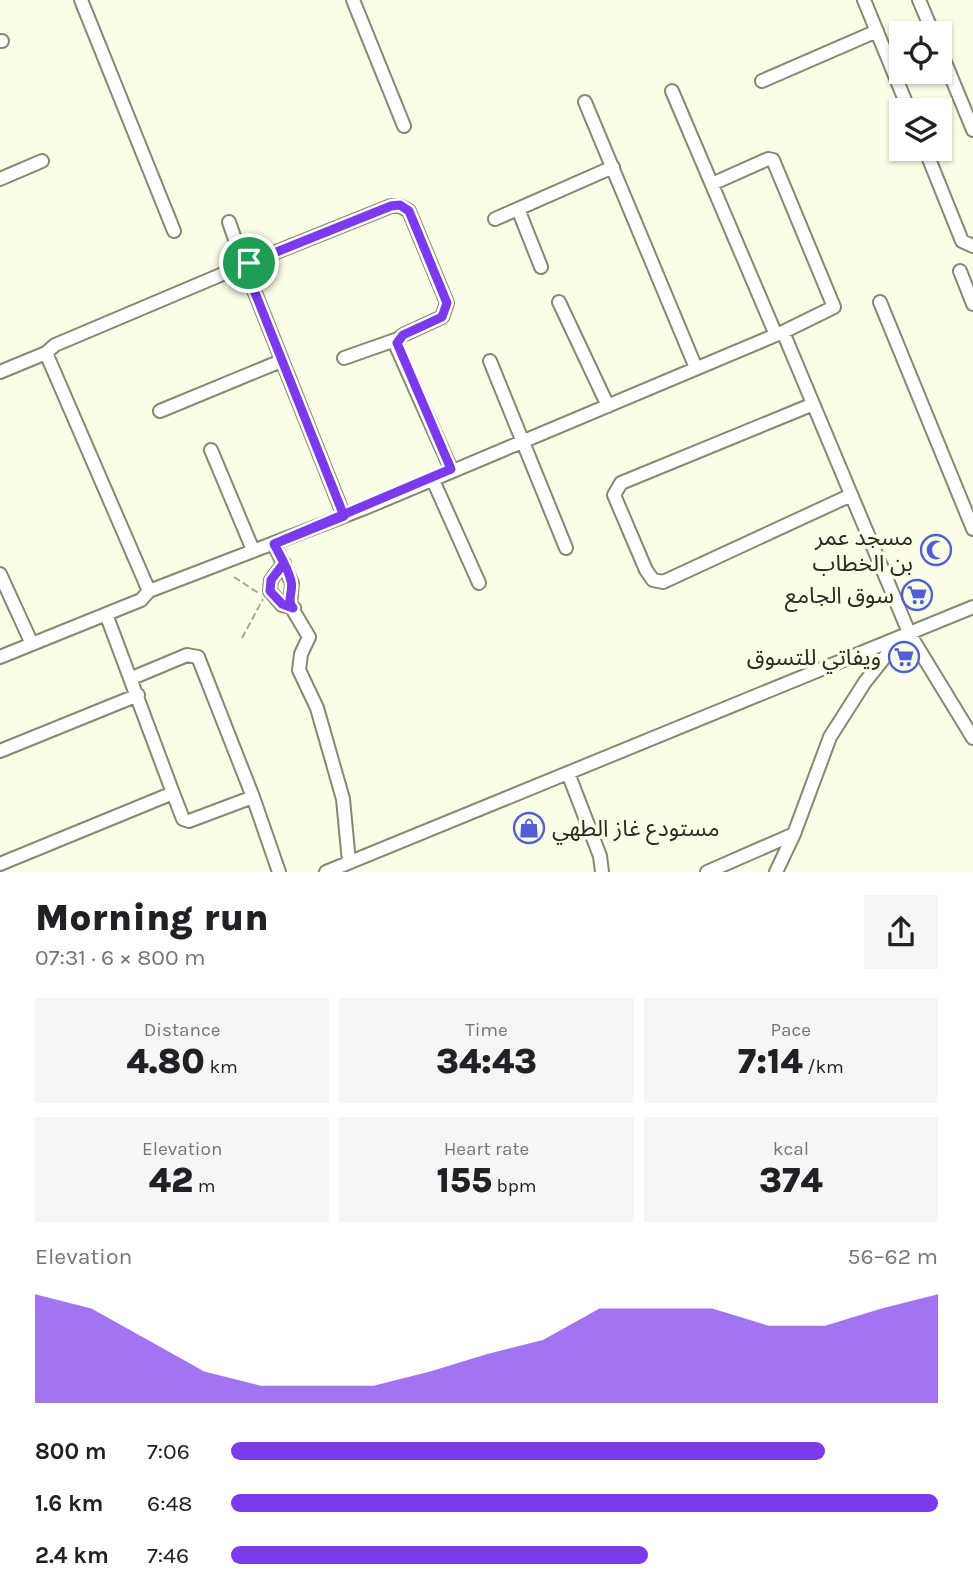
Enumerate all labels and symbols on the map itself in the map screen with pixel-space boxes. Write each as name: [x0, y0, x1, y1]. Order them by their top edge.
pin: [219, 233, 279, 293]
place label: مسجد عمر بن الخطاب: [813, 524, 913, 577]
mosque icon: مسجد عمر بن الخطاب: [919, 533, 953, 567]
supermarket icon: سوق الجامع: [900, 578, 934, 612]
place label: سوق الجامع: [785, 582, 894, 612]
supermarket icon: ويفاتي للتسوق: [887, 640, 921, 674]
place label: ويفاتي للتسوق: [747, 644, 881, 674]
shop icon: مستودع غاز الطهي: [512, 811, 546, 845]
place label: مستودع غاز الطهي: [552, 815, 720, 845]

